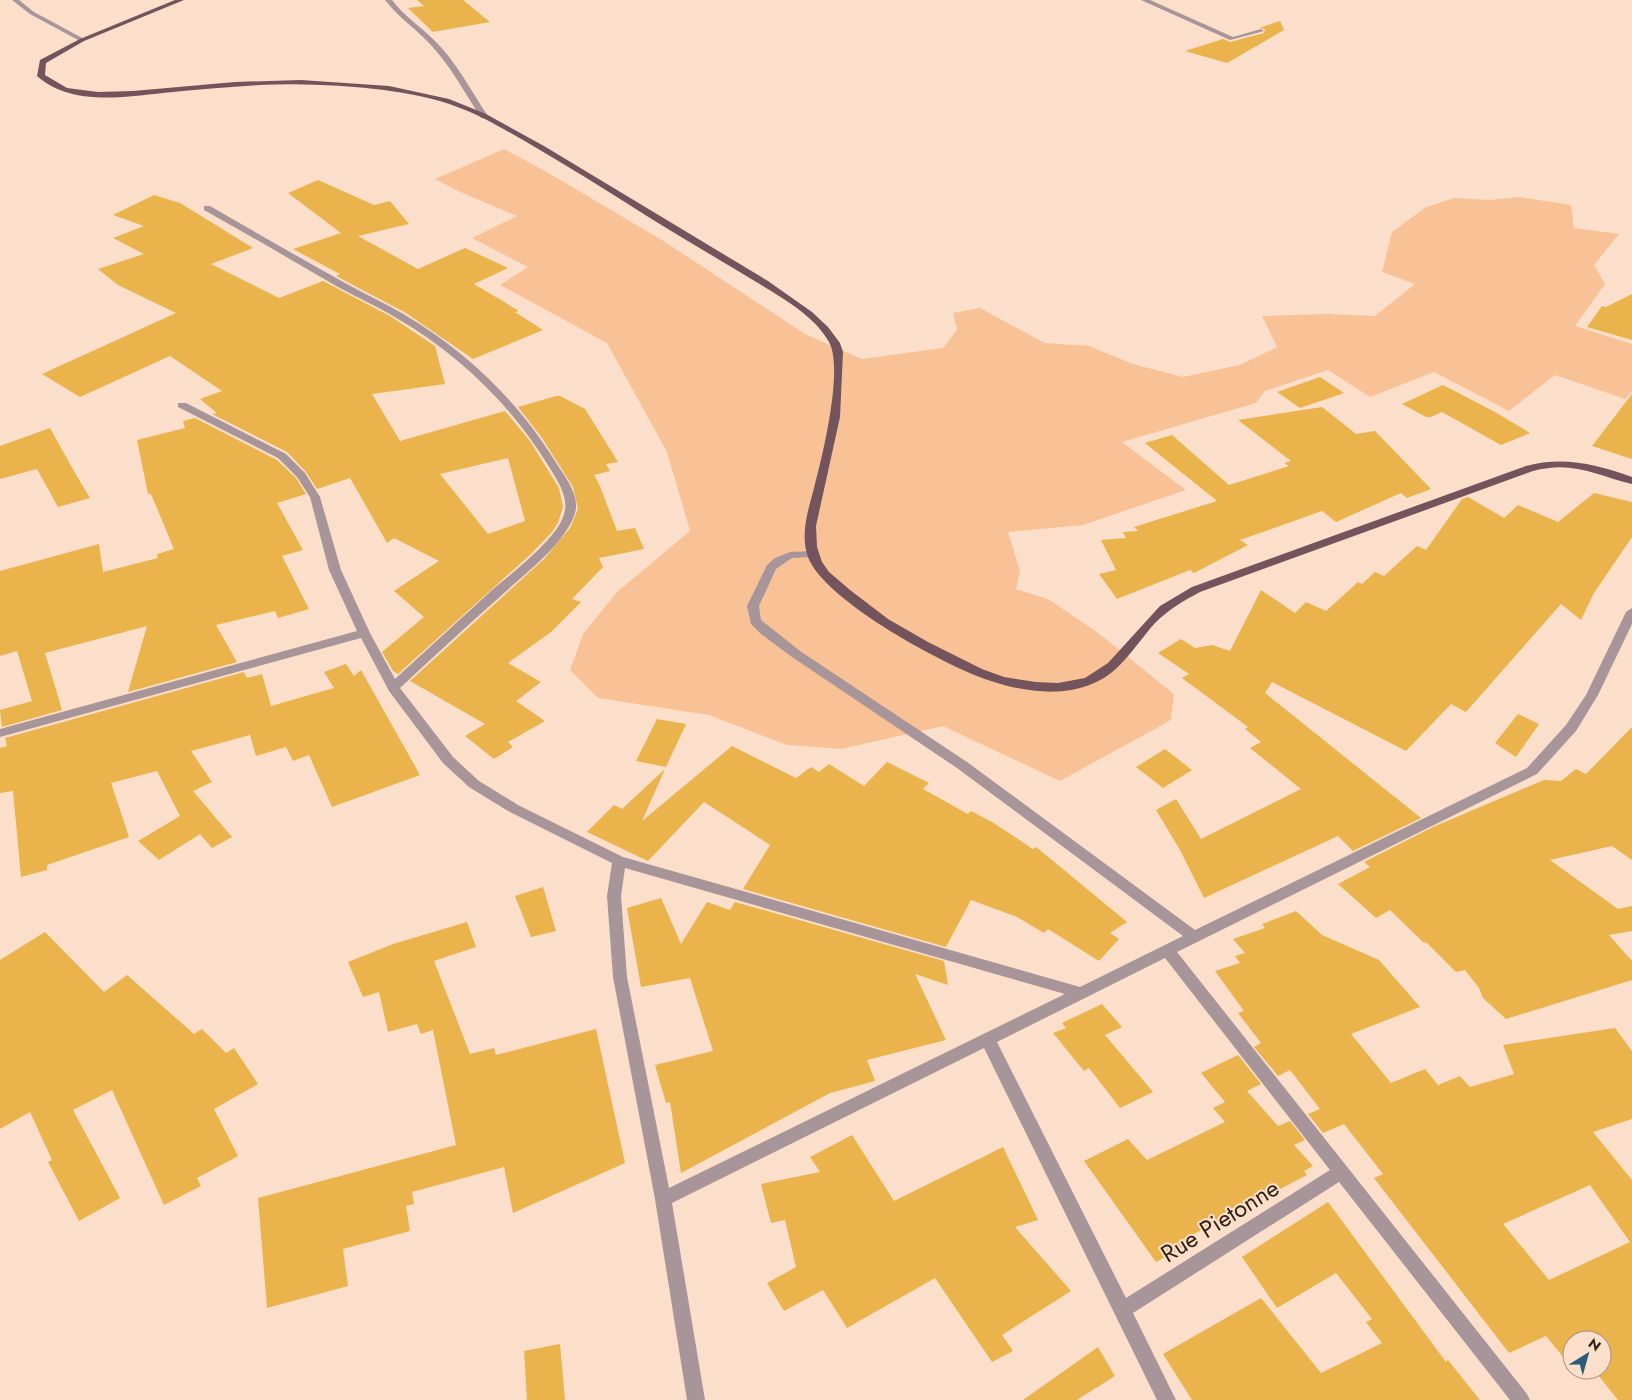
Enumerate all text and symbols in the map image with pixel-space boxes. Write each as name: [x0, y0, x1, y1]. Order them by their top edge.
street label: Rue Pietonne: [1154, 1170, 1286, 1271]
north arrow: [1562, 1330, 1612, 1380]
text: N: [1584, 1333, 1605, 1356]

